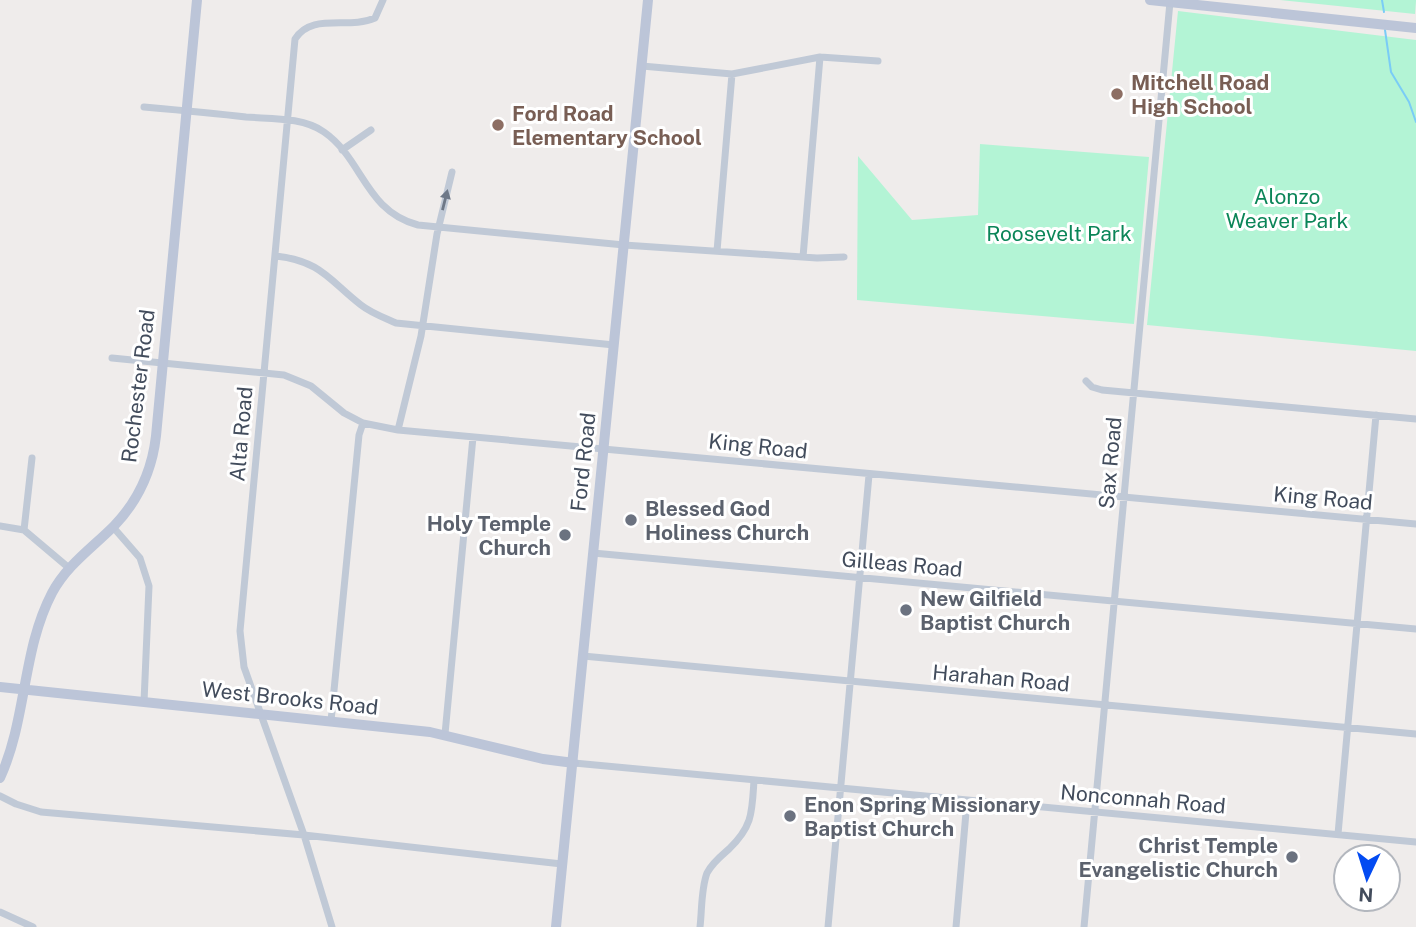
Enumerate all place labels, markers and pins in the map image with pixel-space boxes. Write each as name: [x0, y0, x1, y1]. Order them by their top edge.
place label: Mitchell Road High School: [1131, 70, 1269, 119]
marker: Mitchell Road High School: [1109, 86, 1125, 102]
place label: Ford Road Elementary School: [512, 101, 702, 150]
marker: Ford Road Elementary School: [490, 117, 506, 133]
place label: Blessed God Holiness Church: [645, 496, 809, 545]
place label: Holy Temple Church: [427, 511, 551, 560]
marker: Blessed God Holiness Church: [623, 512, 639, 528]
marker: Holy Temple Church: [557, 527, 573, 543]
place label: New Gilfield Baptist Church: [920, 586, 1070, 635]
marker: New Gilfield Baptist Church: [898, 602, 914, 618]
place label: Enon Spring Missionary Baptist Church: [804, 792, 1041, 841]
marker: Enon Spring Missionary Baptist Church: [782, 808, 798, 824]
place label: Christ Temple Evangelistic Church: [1079, 833, 1278, 882]
marker: Christ Temple Evangelistic Church: [1284, 849, 1300, 865]

